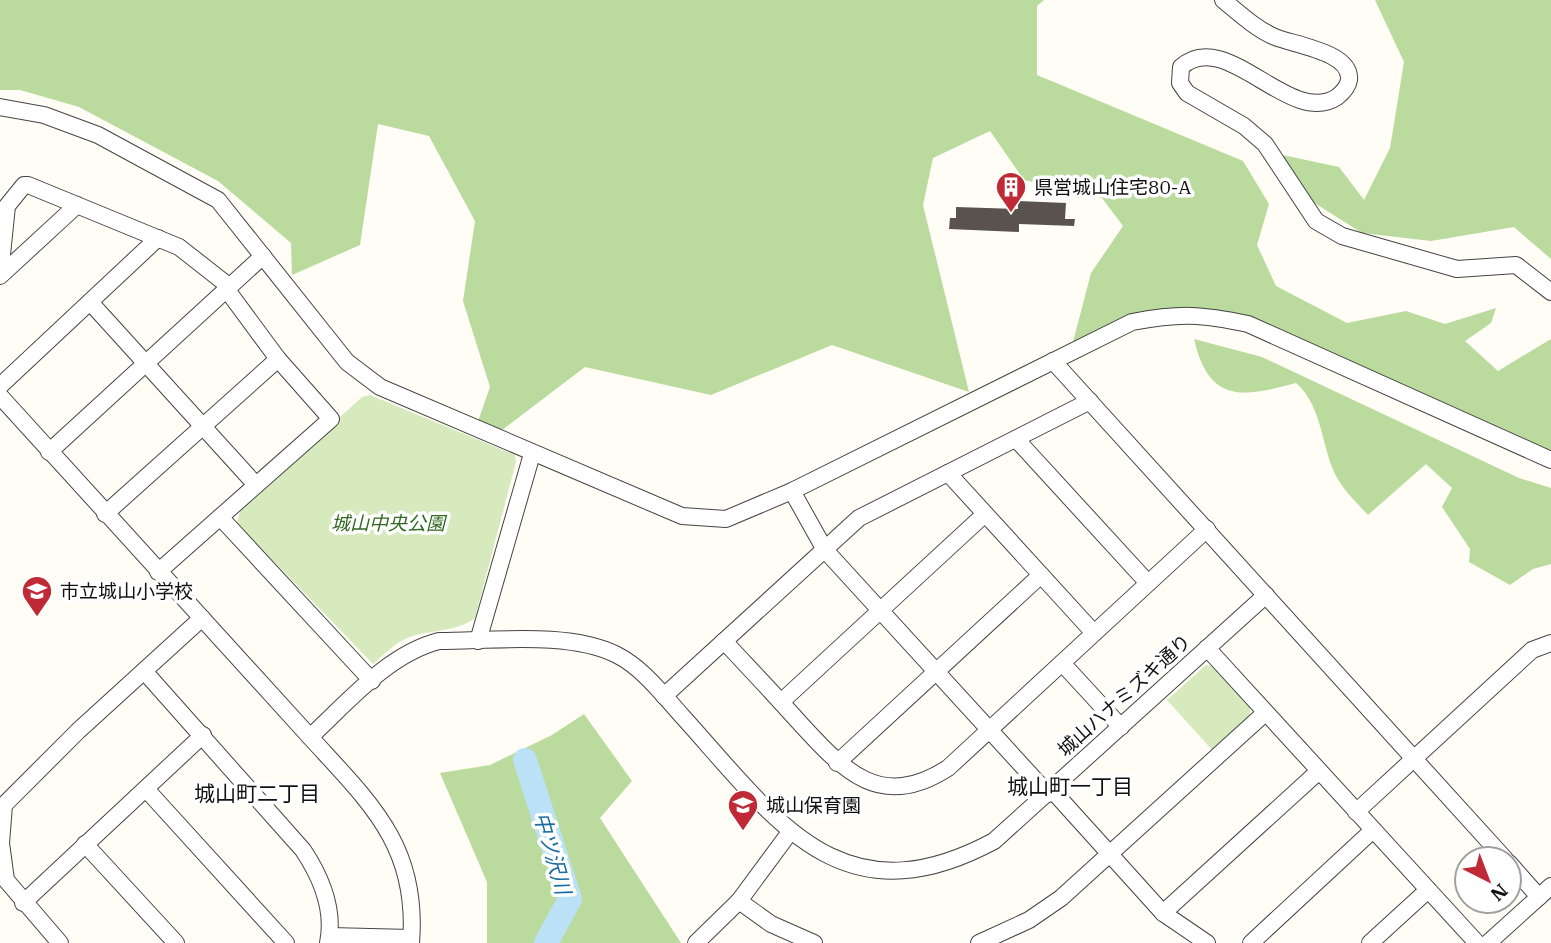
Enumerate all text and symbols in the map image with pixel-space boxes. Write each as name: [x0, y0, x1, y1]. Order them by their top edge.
building icon: 県営城山住宅80-A: [994, 170, 1028, 214]
place label: 県営城山住宅80-A: [1034, 175, 1191, 199]
park label: 城山中央公園: [331, 511, 448, 535]
school or university icon: 市立城山小学校: [20, 574, 54, 618]
place label: 市立城山小学校: [60, 579, 193, 603]
street label: 城山ハナミズキ通り: [1052, 629, 1196, 761]
district label: 城山町一丁目: [1007, 772, 1133, 800]
district label: 城山町二丁目: [194, 779, 320, 807]
school or university icon: 城山保育園: [726, 788, 760, 832]
place label: 城山保育園: [766, 793, 861, 817]
water label: 中ツ沢川: [528, 809, 579, 899]
north arrow: [1453, 845, 1523, 915]
text: N: [1486, 879, 1513, 907]

